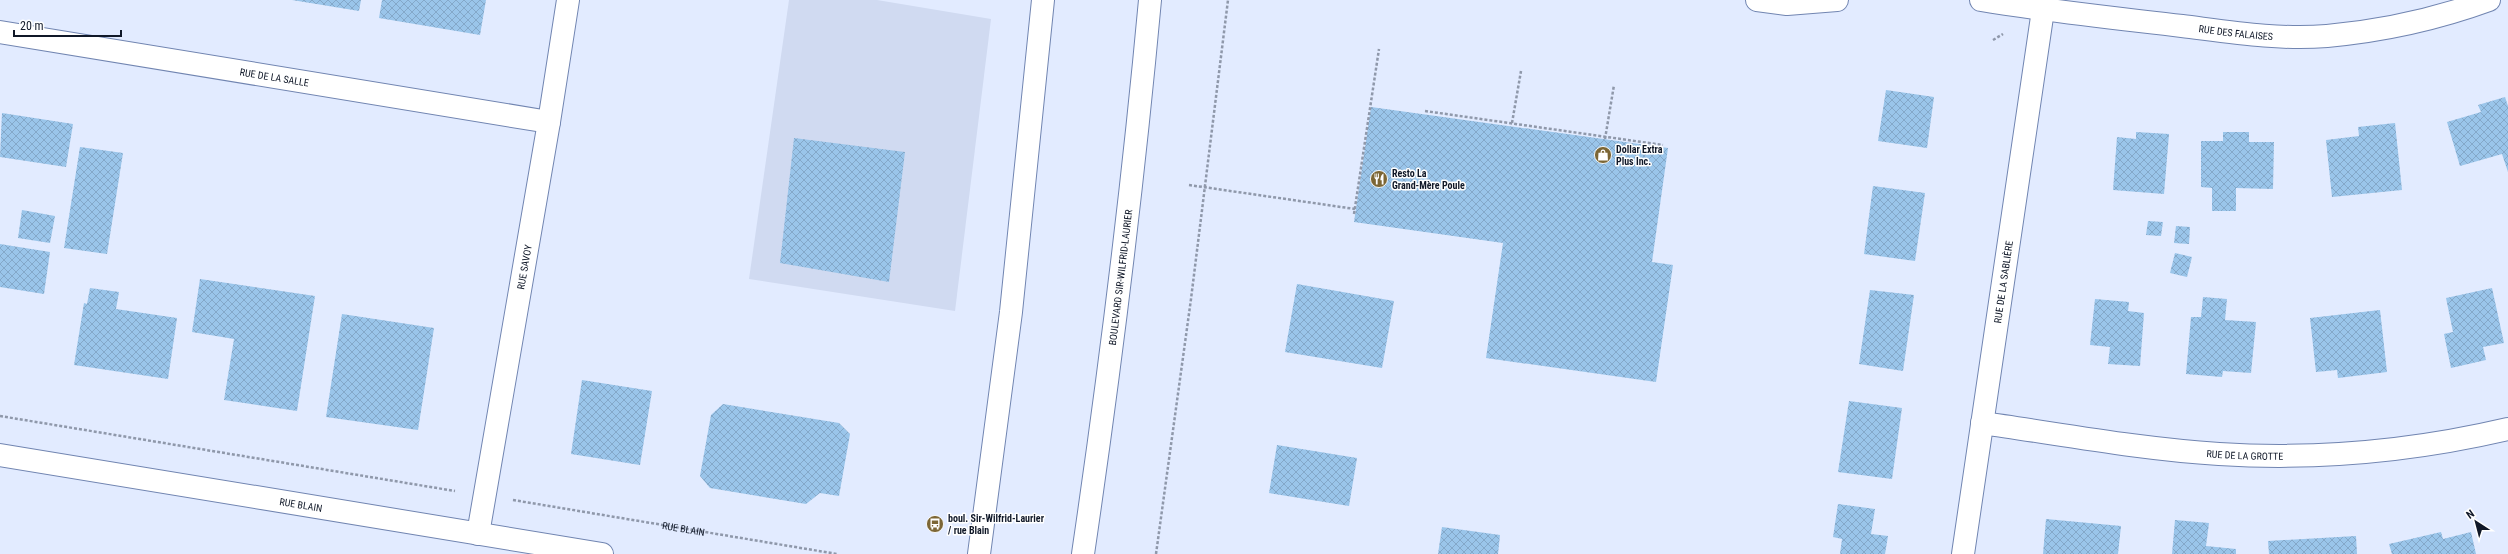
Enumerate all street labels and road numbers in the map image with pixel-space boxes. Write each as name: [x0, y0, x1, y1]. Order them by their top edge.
street label: RUE DES FALAISES: [2198, 23, 2273, 42]
street label: RUE DE LA SALLE: [239, 66, 310, 89]
street label: BOULEVARD SIR-WILFRID-LAURIER: [1107, 208, 1134, 346]
street label: RUE DE LA SABLIÈRE: [1992, 240, 2015, 324]
street label: RUE SAVOY: [515, 243, 534, 290]
street label: RUE DE LA GROTTE: [2206, 448, 2283, 462]
street label: RUE BLAIN: [279, 496, 323, 514]
street label: RUE BLAIN: [661, 520, 706, 538]

